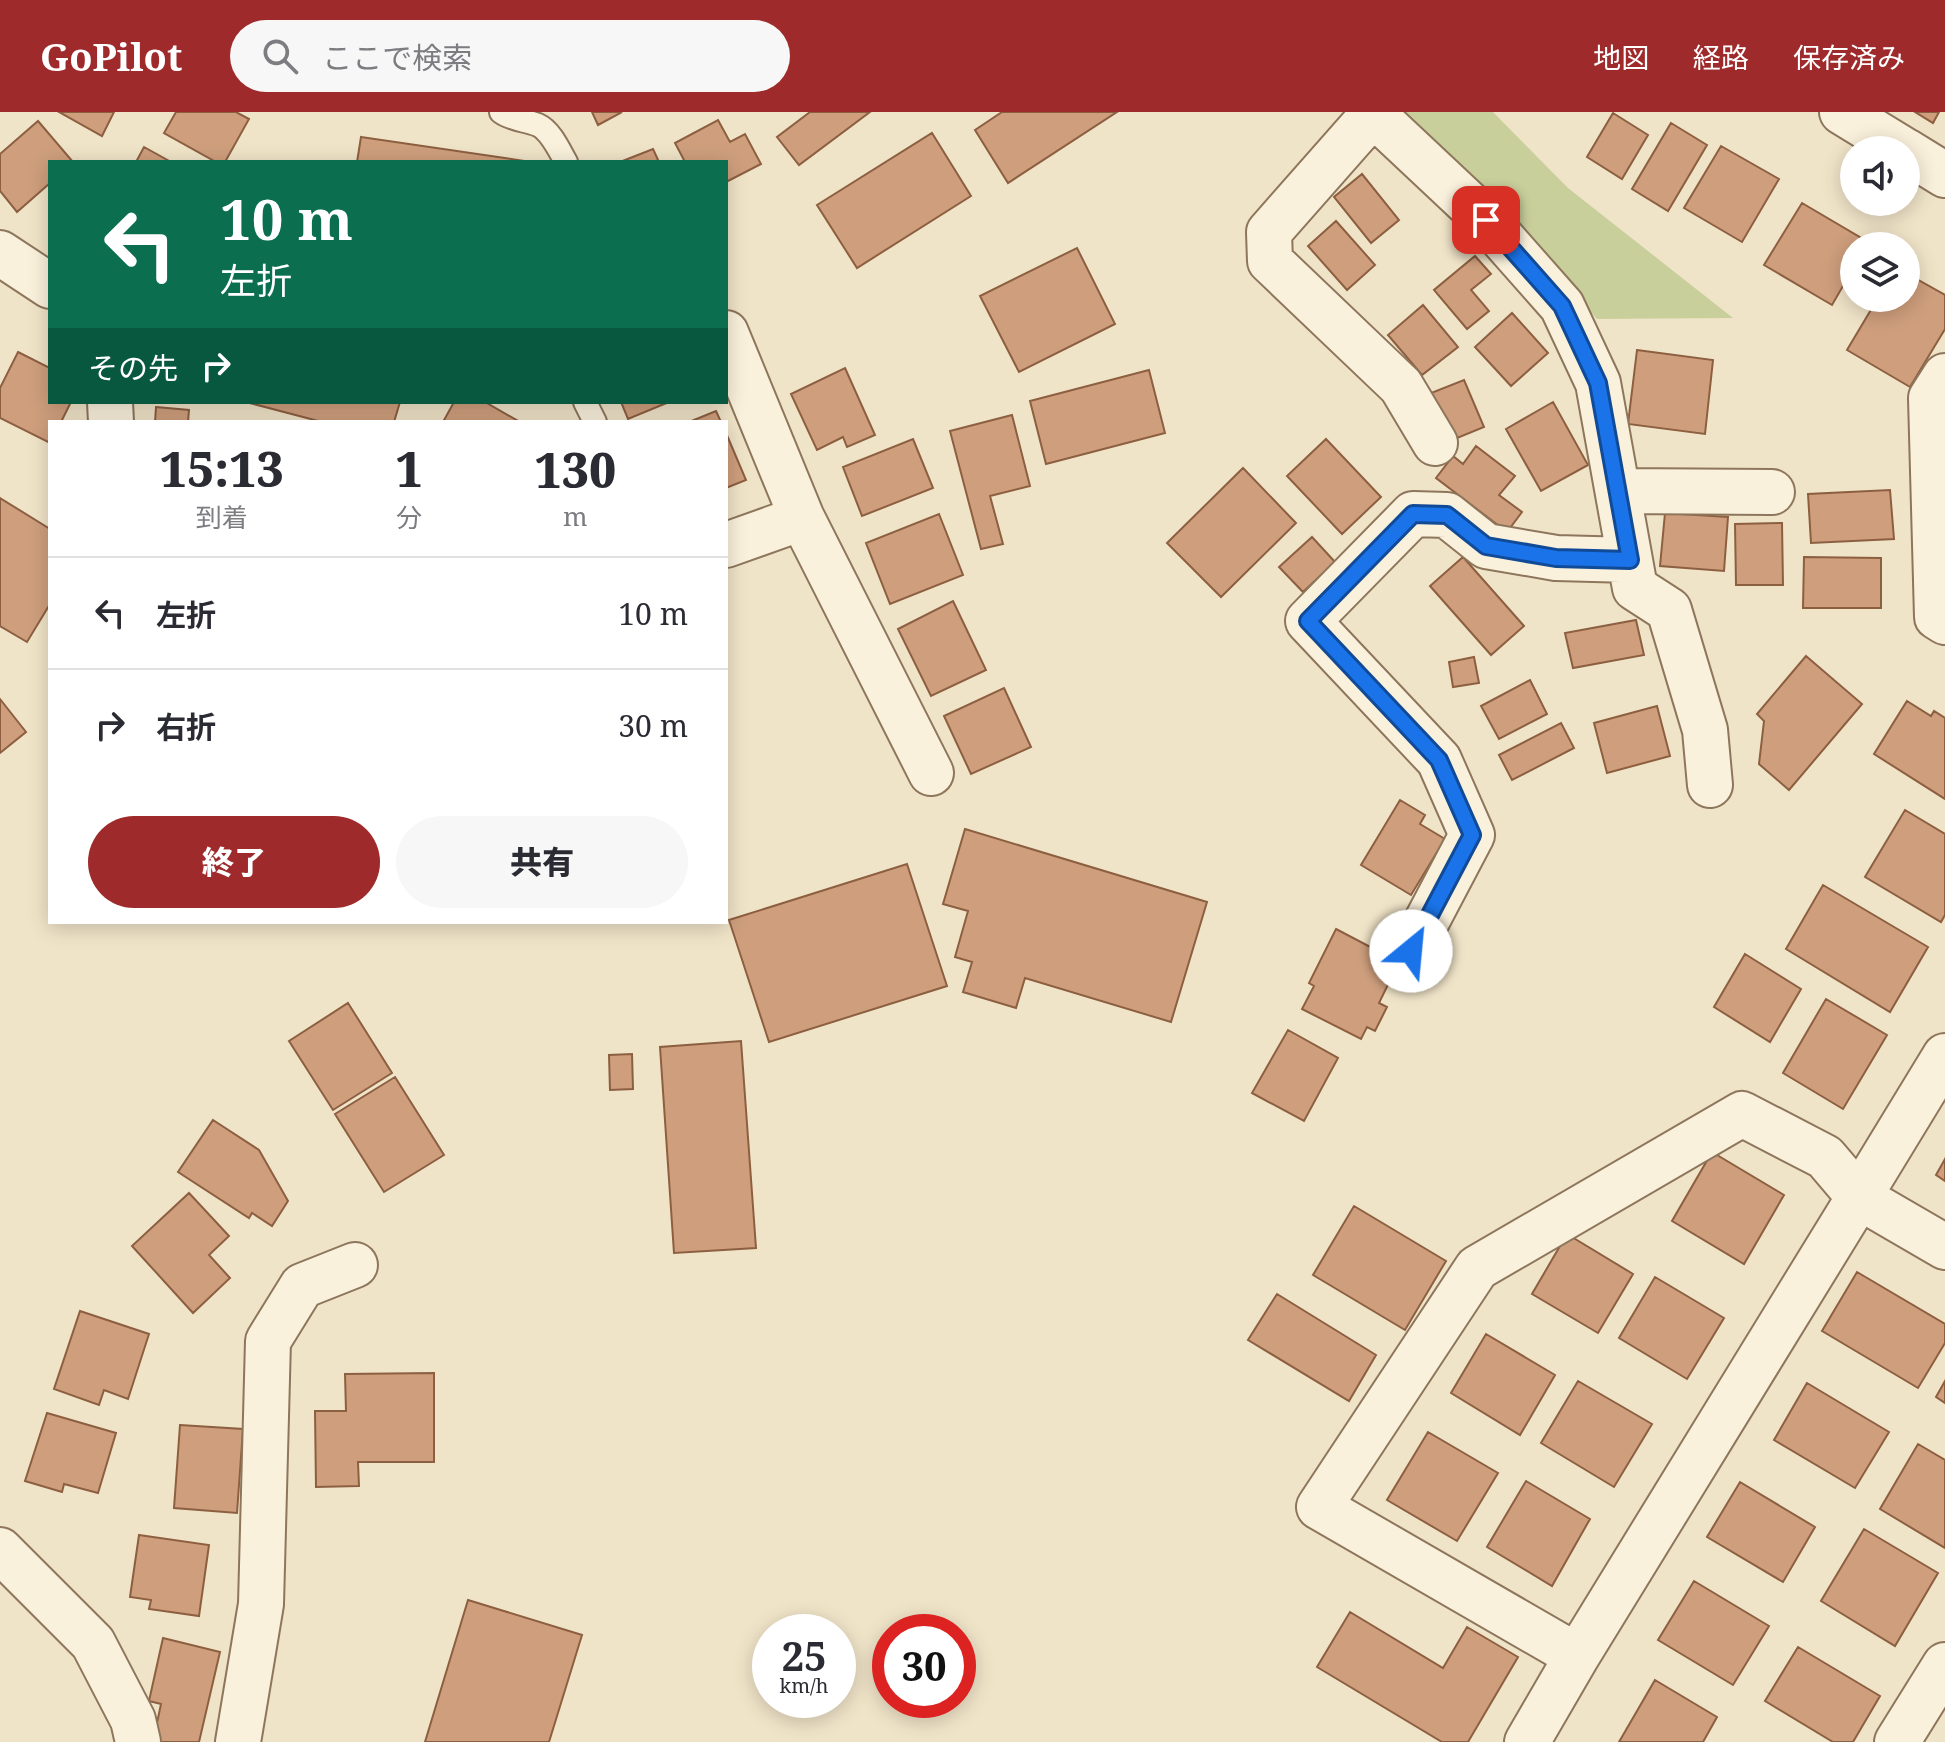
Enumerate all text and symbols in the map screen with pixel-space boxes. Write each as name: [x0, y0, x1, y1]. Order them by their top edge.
search box: [230, 20, 790, 92]
text: GoPilot: [40, 30, 182, 82]
icon: search: [258, 34, 302, 78]
text: ここで検索: [322, 37, 472, 78]
text: 地図: [1593, 38, 1649, 76]
text: 経路: [1693, 38, 1749, 76]
text: 保存済み: [1793, 38, 1905, 76]
map controls: [1840, 136, 1920, 312]
button: sound: [1840, 136, 1920, 216]
text: 10 m: [220, 180, 353, 256]
pin: [1452, 186, 1520, 254]
icon: left: [88, 192, 192, 296]
icon: arrive: [1464, 198, 1508, 242]
button: layers: [1840, 232, 1920, 312]
text: 左折: [220, 256, 292, 305]
icon: right: [194, 344, 238, 388]
text: その先: [88, 347, 178, 388]
text: 15:13: [160, 436, 284, 501]
text: 1: [395, 436, 423, 501]
text: 130: [535, 437, 616, 502]
text: m: [563, 498, 588, 534]
text: 到着: [196, 499, 248, 535]
text: 分: [396, 499, 422, 535]
icon: left: [88, 591, 132, 635]
text: 10 m: [618, 593, 688, 634]
text: 左折: [156, 594, 216, 635]
icon: right: [88, 703, 132, 747]
text: 30 m: [618, 705, 688, 746]
text: 右折: [156, 706, 216, 747]
button: 終了: [88, 816, 380, 908]
button: 共有: [396, 816, 688, 908]
position arrow: [1369, 909, 1453, 993]
speed limit sign: 30: [872, 1614, 976, 1718]
text: 25: [781, 1628, 827, 1683]
text: km/h: [779, 1672, 829, 1699]

